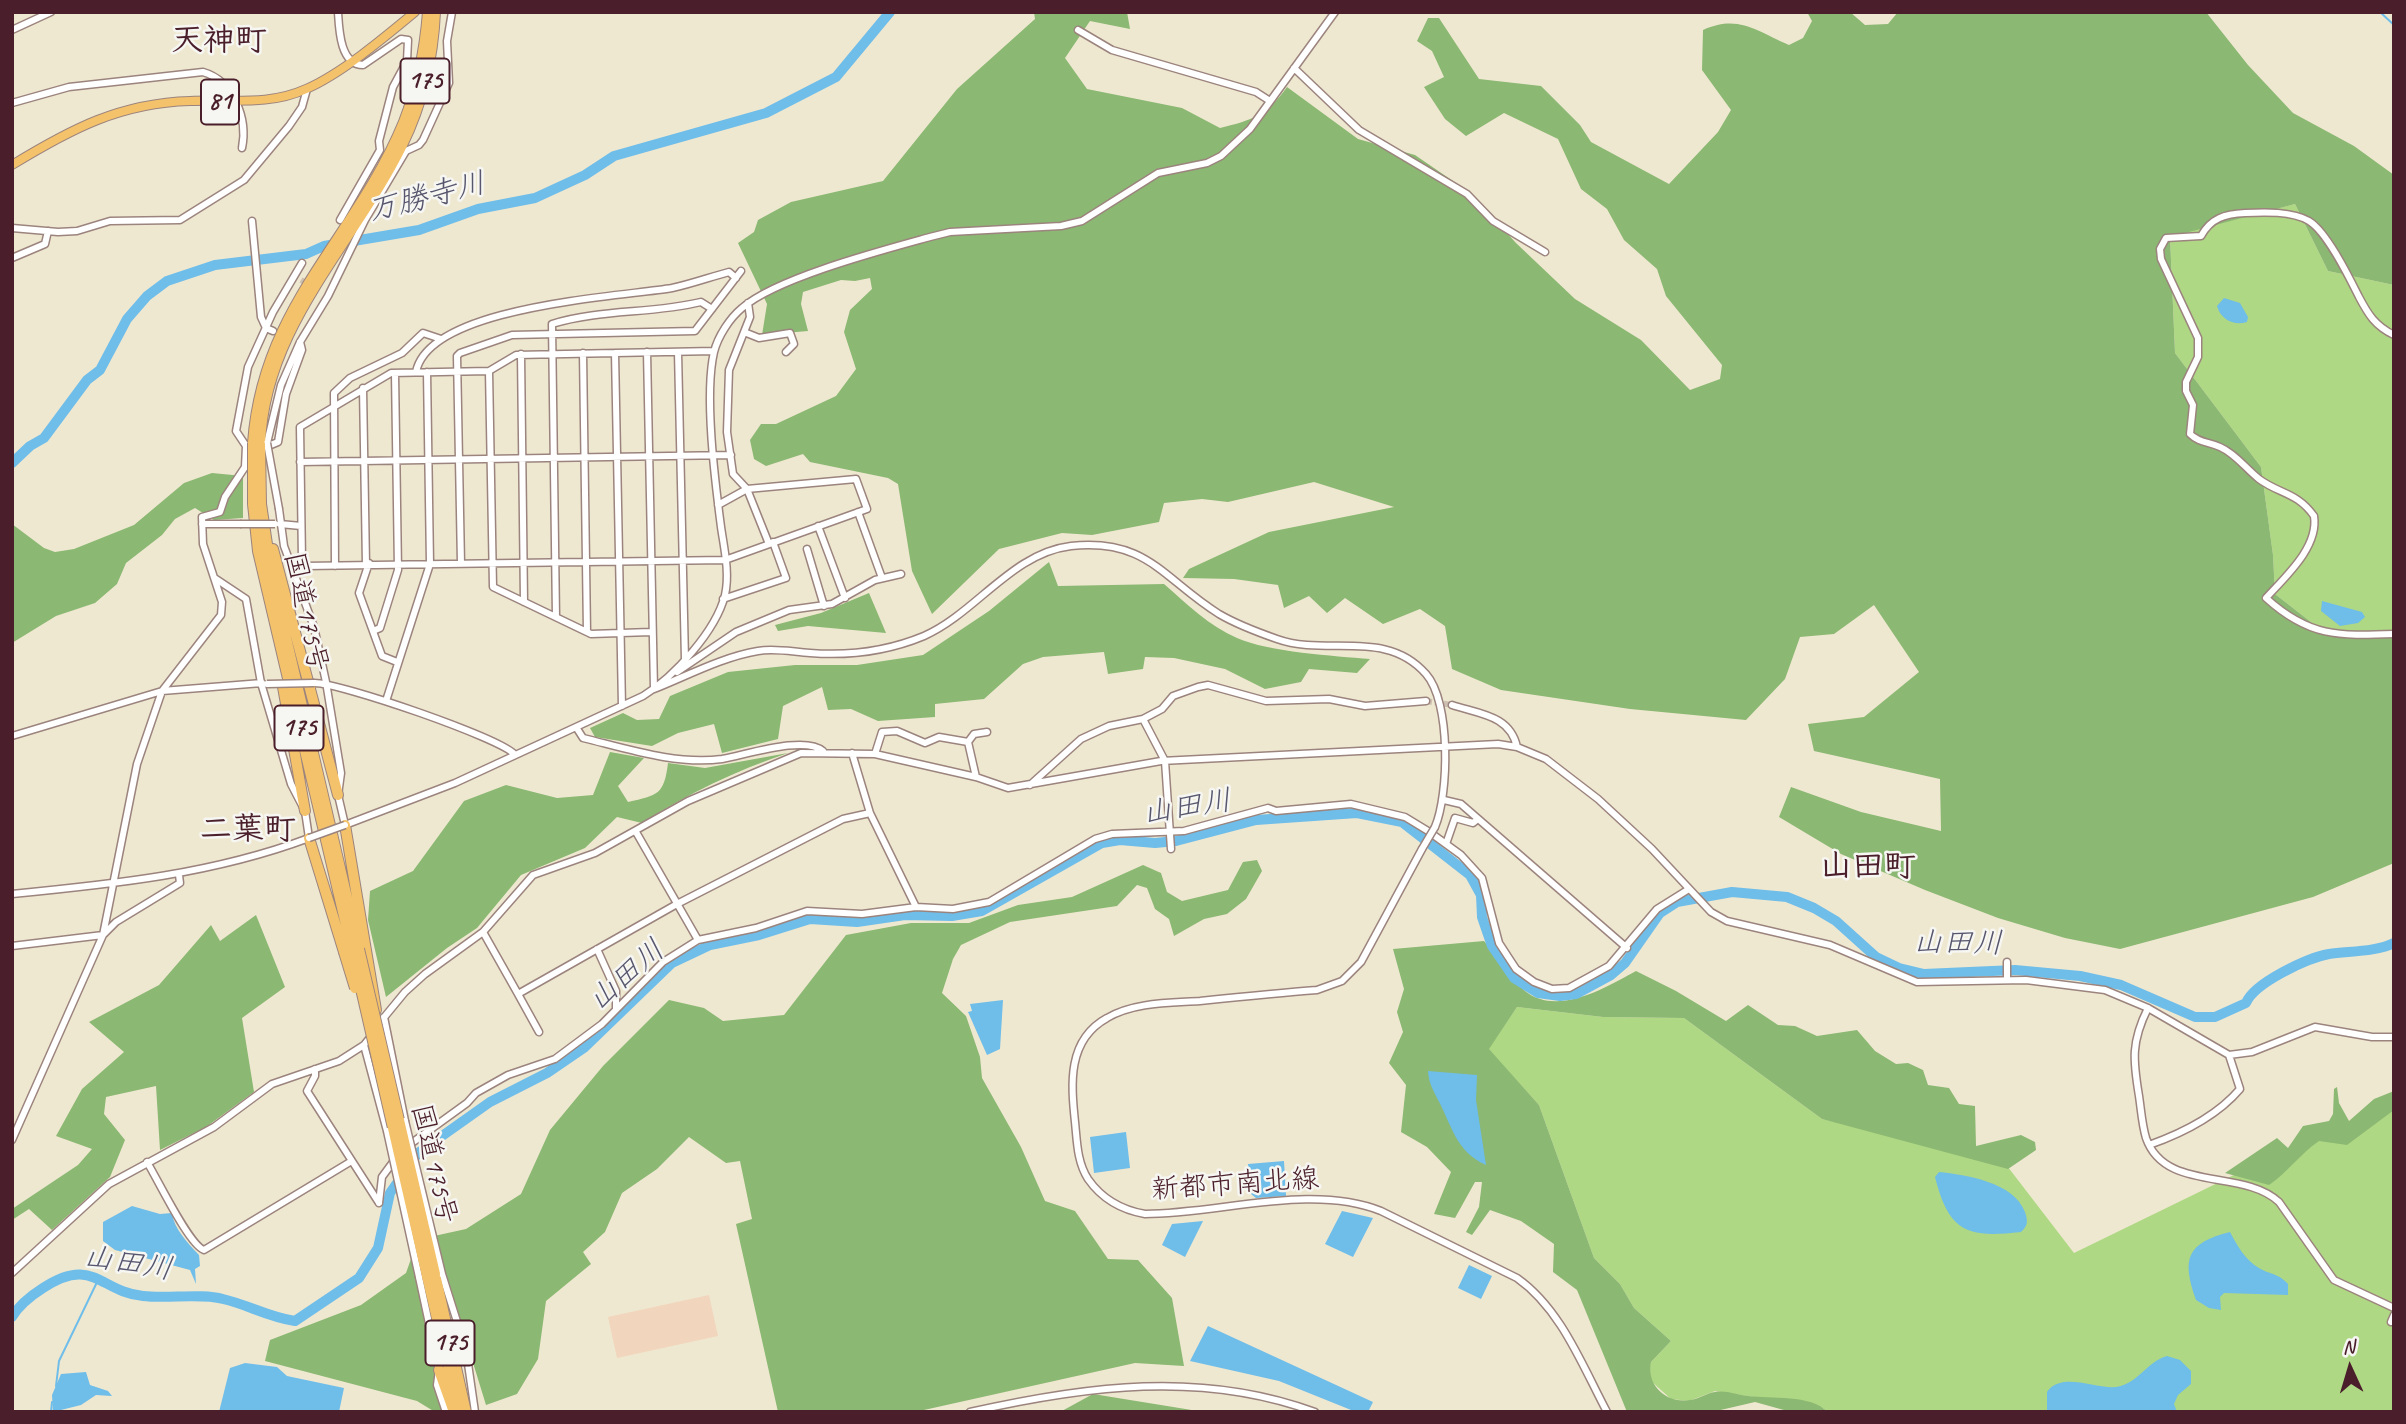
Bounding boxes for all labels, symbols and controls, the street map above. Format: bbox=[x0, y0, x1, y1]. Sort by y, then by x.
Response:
district label: 天神町 bbox=[171, 23, 267, 61]
road number: 175 bbox=[400, 58, 450, 104]
road number: 81 bbox=[201, 80, 239, 124]
water label: 万勝寺川 bbox=[364, 166, 490, 230]
street label: 国道175号 bbox=[276, 549, 334, 675]
road number: 175 bbox=[274, 706, 324, 750]
water label: 山田川 bbox=[1140, 783, 1234, 833]
district label: 二葉町 bbox=[200, 812, 296, 850]
district label: 山田町 bbox=[1820, 849, 1916, 887]
water label: 山田川 bbox=[1913, 925, 2003, 963]
water label: 山田川 bbox=[581, 933, 673, 1019]
street label: 国道175号 bbox=[403, 1101, 463, 1227]
street label: 新都市南北線 bbox=[1150, 1162, 1320, 1208]
water label: 山田川 bbox=[81, 1239, 175, 1289]
road number: 175 bbox=[426, 1320, 475, 1366]
north arrow bbox=[2315, 1333, 2385, 1403]
text: N bbox=[2342, 1335, 2355, 1359]

